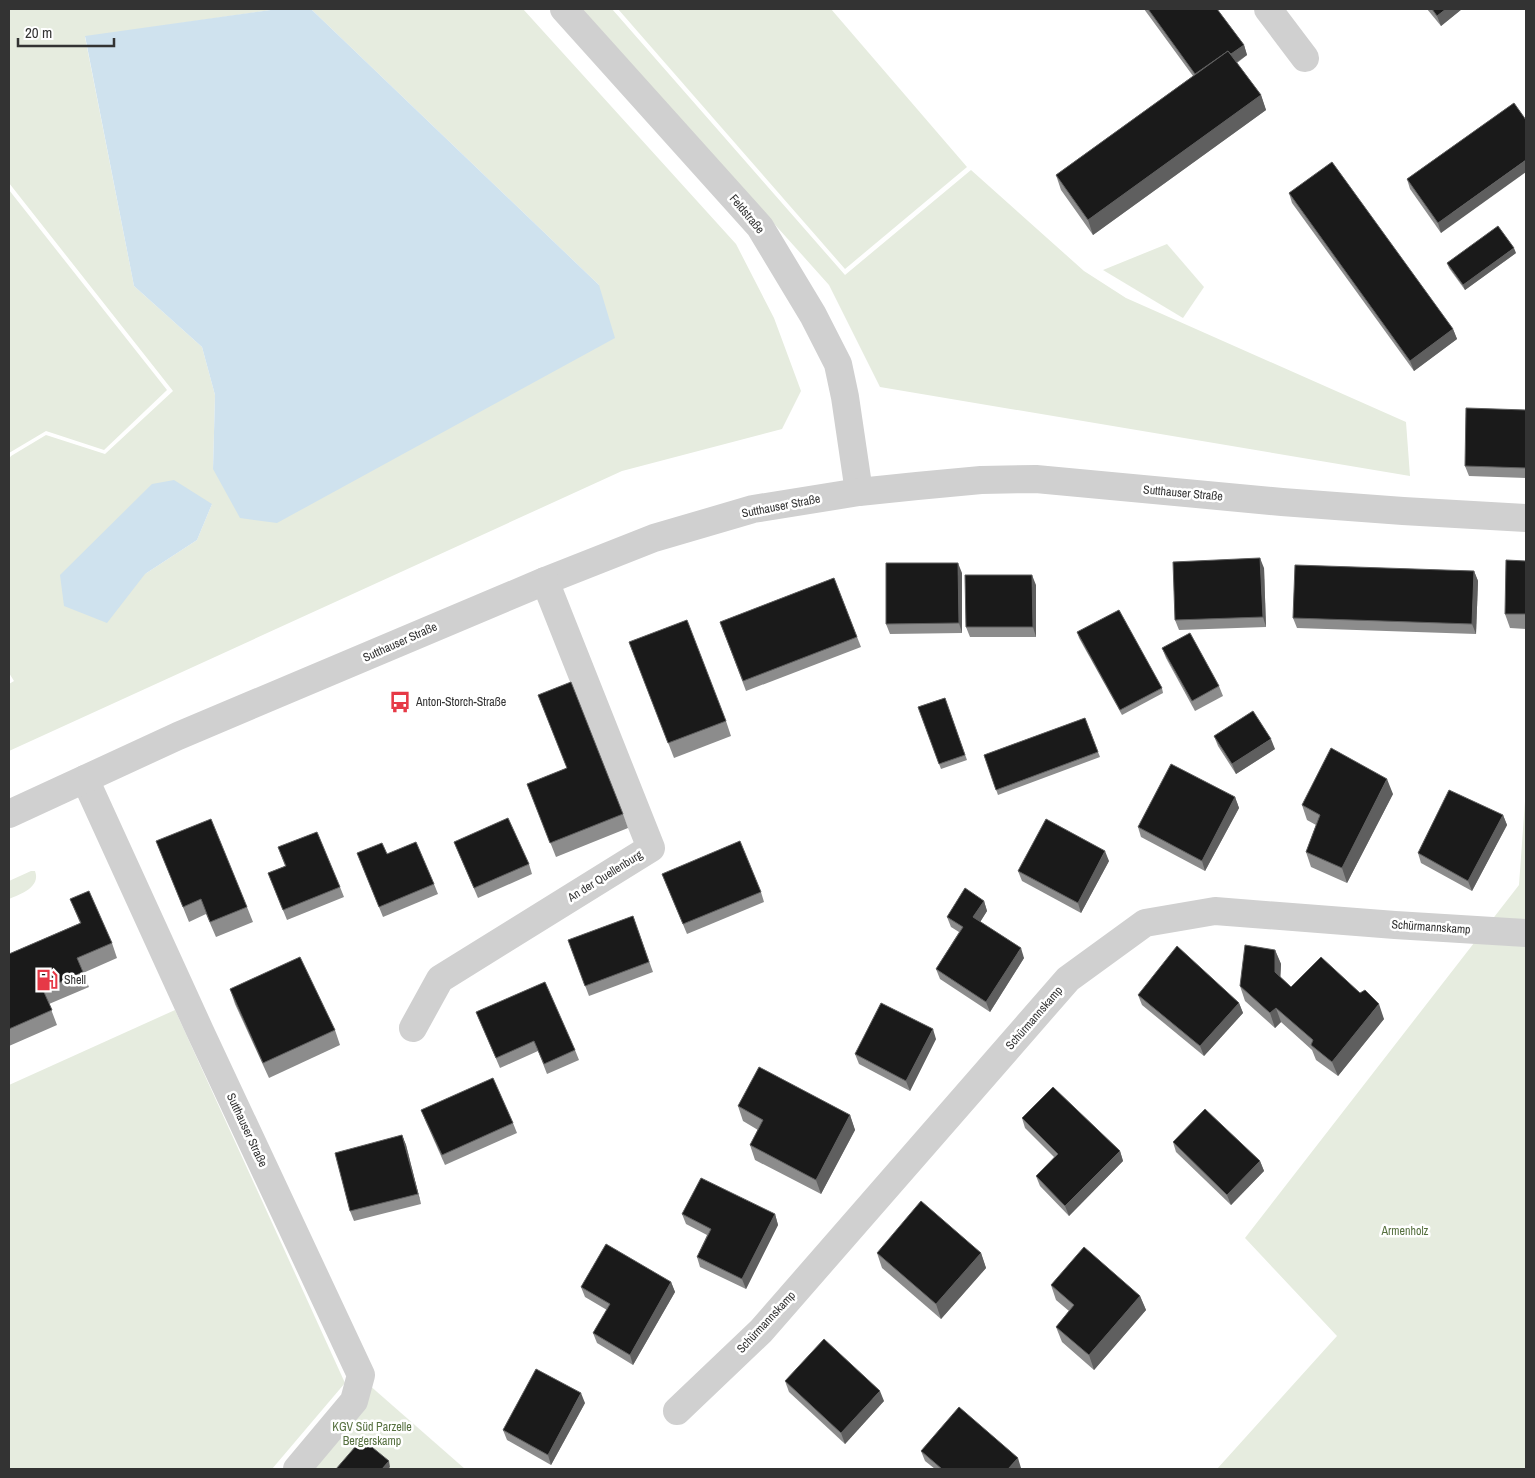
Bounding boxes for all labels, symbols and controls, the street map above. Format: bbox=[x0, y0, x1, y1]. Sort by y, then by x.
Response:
scale bar bbox=[18, 15, 114, 47]
text: 20 m bbox=[25, 22, 52, 43]
street label: Feldstraße bbox=[726, 191, 768, 237]
street label: Sutthauser Straße bbox=[1143, 482, 1223, 504]
street label: Sutthauser Straße bbox=[740, 491, 822, 521]
street label: Sutthauser Straße bbox=[360, 618, 440, 666]
bus stop icon: Anton-Storch-Straße bbox=[387, 689, 413, 715]
place label: Anton-Storch-Straße bbox=[415, 694, 506, 710]
street label: An der Quellenburg bbox=[564, 846, 646, 906]
street label: Schürmannskamp bbox=[1391, 916, 1471, 938]
fuel station icon: Shell bbox=[34, 967, 60, 993]
place label: Shell bbox=[64, 972, 86, 988]
street label: Schürmannskamp bbox=[1002, 983, 1066, 1053]
street label: Sutthauser Straße bbox=[223, 1090, 271, 1170]
park label: Armenholz bbox=[1380, 1223, 1429, 1239]
street label: Schürmannskamp bbox=[733, 1288, 799, 1356]
park label: KGV Süd Parzelle Bergerskamp bbox=[332, 1419, 412, 1449]

